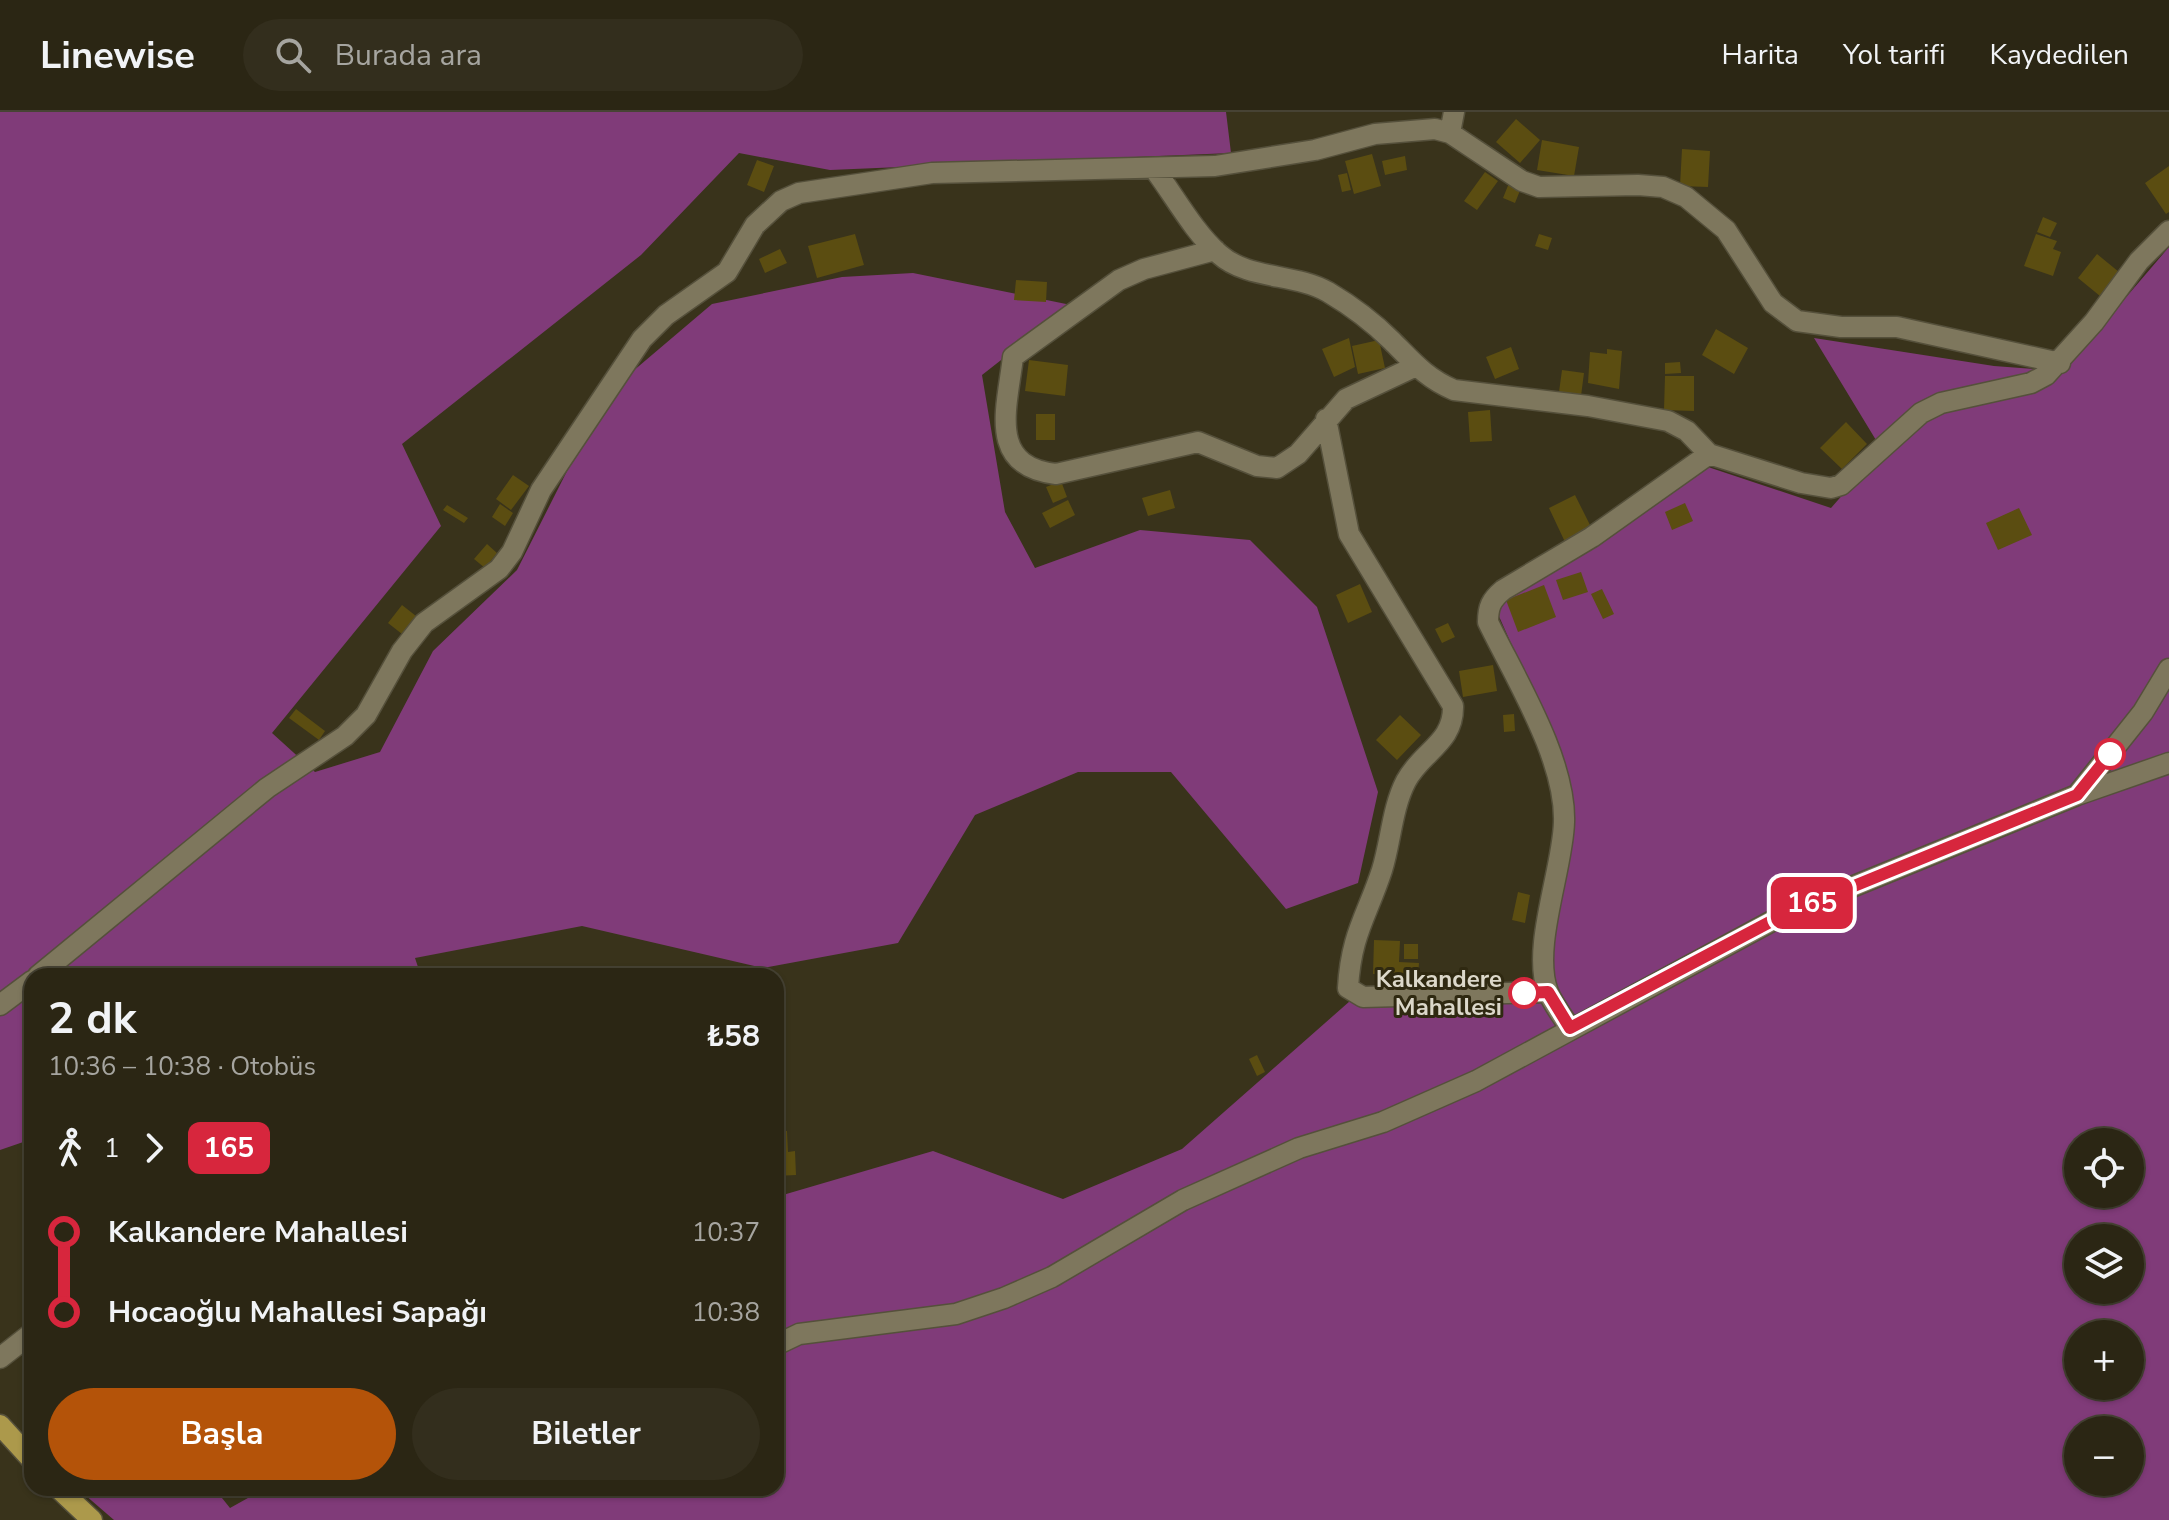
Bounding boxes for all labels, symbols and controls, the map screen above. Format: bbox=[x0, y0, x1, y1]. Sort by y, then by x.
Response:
search box bbox=[243, 19, 803, 91]
text: Linewise bbox=[40, 30, 195, 81]
icon: search bbox=[271, 33, 315, 77]
text: Burada ara bbox=[335, 35, 482, 76]
text: Harita bbox=[1722, 36, 1799, 74]
text: Yol tarifi bbox=[1843, 36, 1945, 74]
text: Kaydedilen bbox=[1989, 36, 2129, 74]
unlabelled marker bbox=[2095, 739, 2125, 769]
line badge: 165 bbox=[1766, 877, 1858, 929]
text: 165 bbox=[1787, 884, 1837, 922]
place label: Kalkandere Mahallesi bbox=[1376, 963, 1502, 1023]
marker: Kalkandere Mahallesi bbox=[1509, 978, 1539, 1008]
text: 2 dk bbox=[48, 989, 136, 1049]
text: ₺58 bbox=[706, 1016, 760, 1057]
text: 10:36 – 10:38 · Otobüs bbox=[48, 1049, 316, 1084]
icon: walk bbox=[48, 1126, 92, 1170]
icon: forward bbox=[132, 1126, 176, 1170]
map controls bbox=[2064, 1128, 2144, 1496]
button: locate bbox=[2064, 1128, 2144, 1208]
text: 165 bbox=[204, 1129, 254, 1167]
text: 1 bbox=[104, 1131, 120, 1166]
text: Kalkandere Mahallesi bbox=[108, 1212, 408, 1253]
text: 10:37 bbox=[692, 1215, 760, 1250]
button: layers bbox=[2064, 1224, 2144, 1304]
text: Hocaoğlu Mahallesi Sapağı bbox=[108, 1292, 487, 1333]
text: 10:38 bbox=[692, 1295, 760, 1330]
button: + bbox=[2064, 1320, 2144, 1400]
button: Başla bbox=[48, 1388, 396, 1480]
button: Biletler bbox=[412, 1388, 760, 1480]
button: − bbox=[2064, 1416, 2144, 1496]

